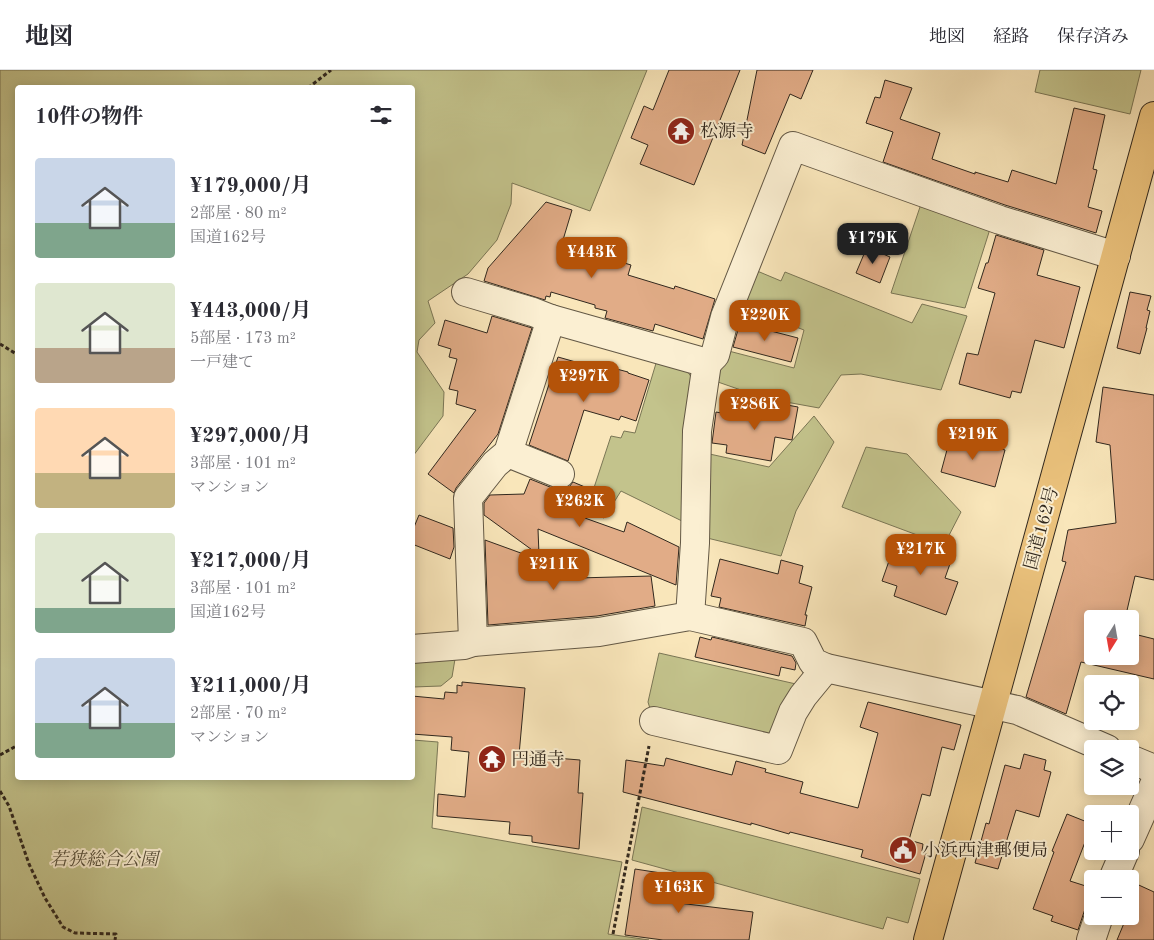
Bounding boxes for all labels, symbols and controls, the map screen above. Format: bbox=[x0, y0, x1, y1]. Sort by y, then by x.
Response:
text: 地図 bbox=[25, 26, 73, 50]
text: 地図 bbox=[929, 28, 965, 46]
text: 経路 bbox=[993, 28, 1029, 46]
text: 保存済み bbox=[1057, 28, 1129, 46]
icon: filters bbox=[367, 101, 395, 129]
text: 10件の物件 bbox=[35, 107, 143, 128]
temple icon: 松源寺 bbox=[666, 116, 696, 146]
place label: 松源寺 bbox=[700, 121, 754, 141]
text: ¥179,000/月 bbox=[190, 176, 312, 197]
icon: home bbox=[75, 178, 135, 238]
text: 2部屋 · 80 m² bbox=[190, 206, 287, 222]
pin: ¥179K bbox=[838, 222, 908, 265]
text: 国道162号 bbox=[190, 230, 266, 246]
text: ¥179K bbox=[848, 231, 898, 247]
pin: ¥443K bbox=[557, 236, 627, 279]
text: ¥443K bbox=[567, 245, 617, 261]
pin: ¥220K bbox=[730, 300, 800, 342]
text: ¥443,000/月 bbox=[190, 301, 312, 322]
icon: home bbox=[75, 303, 135, 363]
text: ¥220K bbox=[740, 308, 790, 324]
text: 5部屋 · 173 m² bbox=[190, 331, 296, 347]
text: 一戸建て bbox=[190, 355, 254, 371]
pin: ¥297K bbox=[549, 360, 619, 403]
text: ¥297K bbox=[559, 369, 609, 385]
pin: ¥286K bbox=[720, 388, 790, 431]
text: ¥286K bbox=[730, 397, 780, 413]
pin: ¥219K bbox=[938, 418, 1008, 461]
text: ¥297,000/月 bbox=[190, 426, 312, 447]
text: ¥219K bbox=[948, 427, 998, 443]
icon: home bbox=[75, 428, 135, 488]
text: 3部屋 · 101 m² bbox=[190, 456, 296, 472]
text: マンション bbox=[190, 480, 269, 496]
street label: 国道162号 bbox=[1020, 484, 1062, 572]
pin: ¥262K bbox=[545, 486, 615, 528]
text: ¥262K bbox=[555, 494, 605, 510]
pin: ¥217K bbox=[886, 534, 956, 576]
text: ¥217K bbox=[896, 542, 946, 558]
pin: ¥211K bbox=[519, 548, 589, 591]
text: ¥217,000/月 bbox=[190, 551, 312, 572]
icon: home bbox=[75, 553, 135, 613]
text: ¥211K bbox=[529, 557, 579, 573]
text: 3部屋 · 101 m² bbox=[190, 581, 296, 597]
text: 国道162号 bbox=[190, 605, 266, 621]
north arrow bbox=[1084, 610, 1139, 665]
map controls bbox=[1084, 610, 1139, 925]
button: locate bbox=[1084, 675, 1139, 730]
text: ¥211,000/月 bbox=[190, 676, 312, 697]
icon: home bbox=[75, 678, 135, 738]
text: 2部屋 · 70 m² bbox=[190, 706, 287, 722]
text: マンション bbox=[190, 730, 269, 746]
button: layers bbox=[1084, 740, 1139, 795]
temple icon: 円通寺 bbox=[477, 744, 507, 774]
place label: 円通寺 bbox=[511, 749, 565, 769]
button: + bbox=[1084, 805, 1139, 860]
public building icon: 小浜西津郵便局 bbox=[888, 835, 918, 865]
place label: 小浜西津郵便局 bbox=[922, 840, 1048, 860]
park label: 若狭総合公園 bbox=[50, 849, 161, 869]
button: − bbox=[1084, 870, 1139, 925]
pin: ¥163K bbox=[644, 872, 714, 914]
text: ¥163K bbox=[654, 880, 704, 896]

